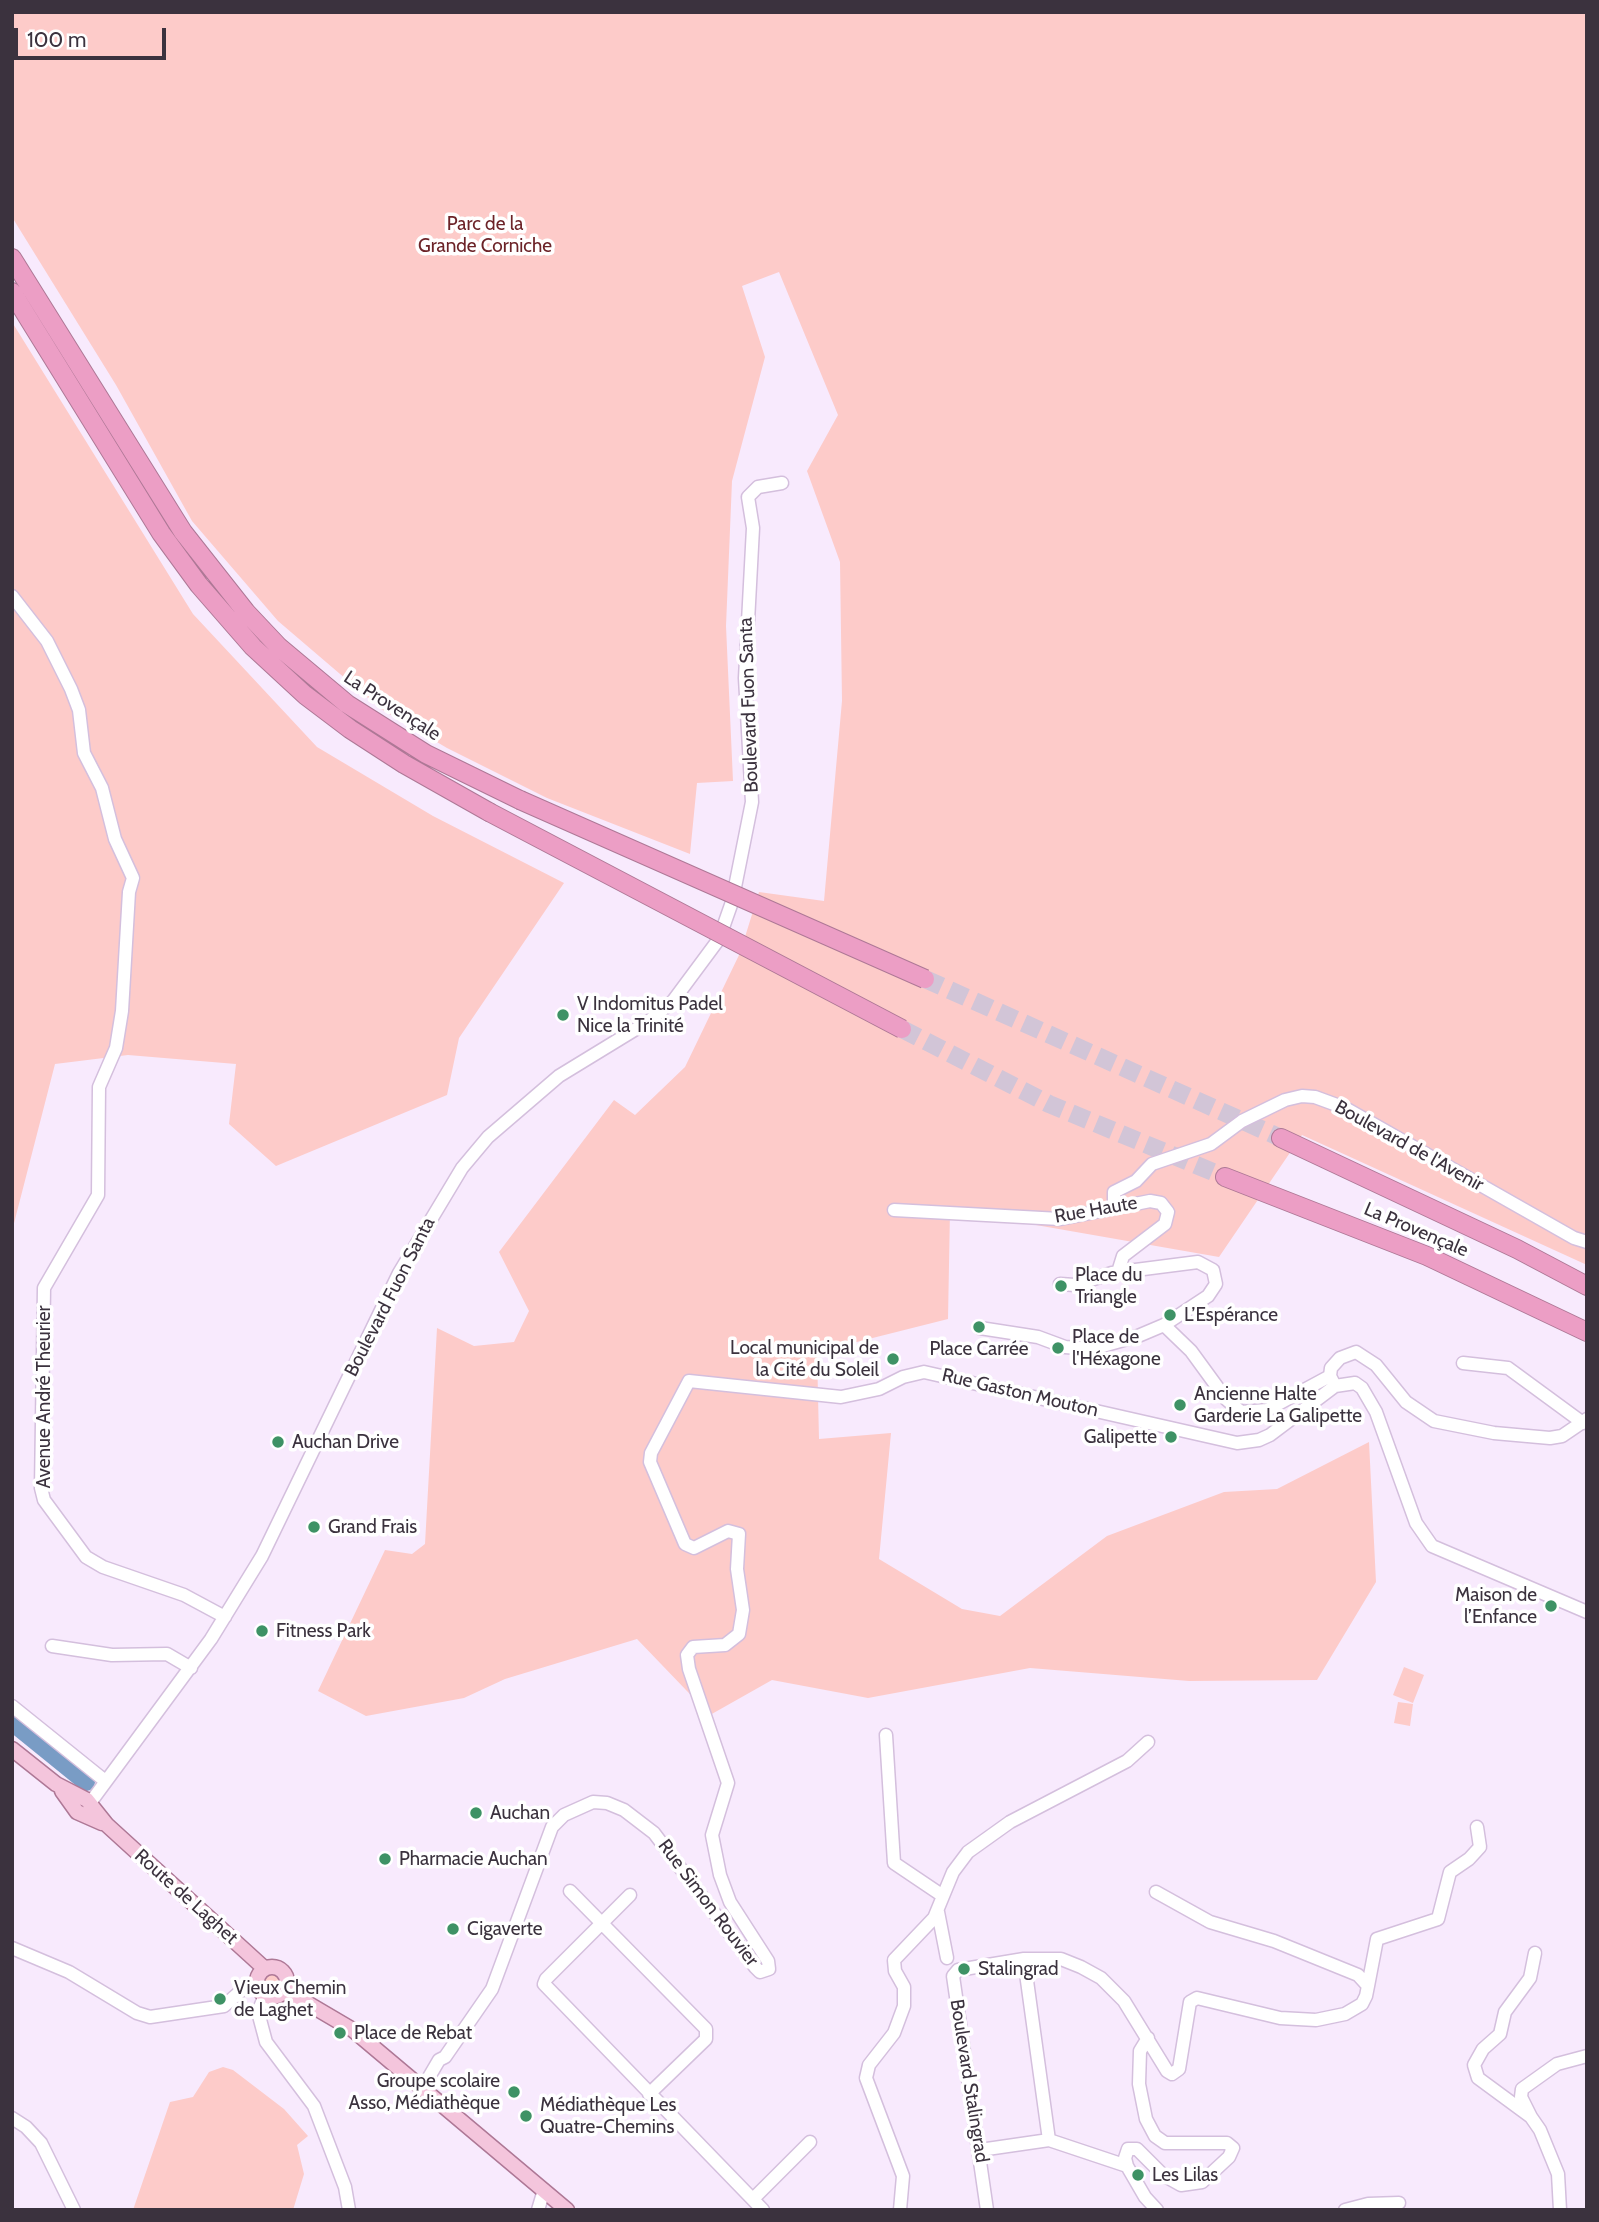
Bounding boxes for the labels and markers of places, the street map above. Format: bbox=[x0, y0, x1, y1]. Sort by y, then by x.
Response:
place label: V Indomitus Padel Nice la Trinité bbox=[577, 993, 723, 1037]
marker: V Indomitus Padel Nice la Trinité bbox=[555, 1007, 571, 1023]
place label: Place du Triangle bbox=[1075, 1264, 1142, 1308]
marker: Place du Triangle bbox=[1053, 1278, 1069, 1294]
place label: L’Espérance bbox=[1184, 1304, 1278, 1326]
marker: L’Espérance bbox=[1162, 1307, 1178, 1323]
marker: Place Carrée bbox=[971, 1319, 987, 1335]
place label: Place de l'Héxagone bbox=[1072, 1326, 1161, 1370]
place label: Local municipal de la Cité du Soleil bbox=[730, 1337, 879, 1381]
place label: Place Carrée bbox=[930, 1338, 1028, 1360]
marker: Place de l'Héxagone bbox=[1050, 1340, 1066, 1356]
marker: Local municipal de la Cité du Soleil bbox=[885, 1351, 901, 1367]
place label: Ancienne Halte Garderie La Galipette bbox=[1194, 1383, 1362, 1427]
marker: Ancienne Halte Garderie La Galipette bbox=[1172, 1397, 1188, 1413]
place label: Galipette bbox=[1084, 1426, 1157, 1448]
marker: Galipette bbox=[1163, 1429, 1179, 1445]
place label: Auchan Drive bbox=[292, 1431, 399, 1453]
marker: Auchan Drive bbox=[270, 1434, 286, 1450]
place label: Grand Frais bbox=[328, 1516, 417, 1538]
marker: Grand Frais bbox=[306, 1519, 322, 1535]
place label: Maison de l’Enfance bbox=[1455, 1584, 1537, 1628]
marker: Maison de l’Enfance bbox=[1543, 1598, 1559, 1614]
place label: Fitness Park bbox=[276, 1620, 371, 1642]
marker: Fitness Park bbox=[254, 1623, 270, 1639]
place label: Auchan bbox=[490, 1802, 550, 1824]
marker: Auchan bbox=[468, 1805, 484, 1821]
place label: Pharmacie Auchan bbox=[399, 1848, 548, 1870]
marker: Pharmacie Auchan bbox=[377, 1851, 393, 1867]
place label: Cigaverte bbox=[467, 1918, 543, 1940]
marker: Cigaverte bbox=[445, 1921, 461, 1937]
place label: Stalingrad bbox=[978, 1958, 1058, 1980]
marker: Stalingrad bbox=[956, 1961, 972, 1977]
place label: Vieux Chemin de Laghet bbox=[234, 1977, 346, 2021]
marker: Vieux Chemin de Laghet bbox=[212, 1991, 228, 2007]
place label: Place de Rebat bbox=[354, 2022, 472, 2044]
marker: Place de Rebat bbox=[332, 2025, 348, 2041]
place label: Groupe scolaire Asso, Médiathèque bbox=[349, 2070, 500, 2114]
marker: Groupe scolaire Asso, Médiathèque bbox=[506, 2084, 522, 2100]
place label: Médiathèque Les Quatre-Chemins bbox=[540, 2094, 676, 2138]
marker: Médiathèque Les Quatre-Chemins bbox=[518, 2108, 534, 2124]
place label: Les Lilas bbox=[1152, 2164, 1218, 2186]
marker: Les Lilas bbox=[1130, 2167, 1146, 2183]

